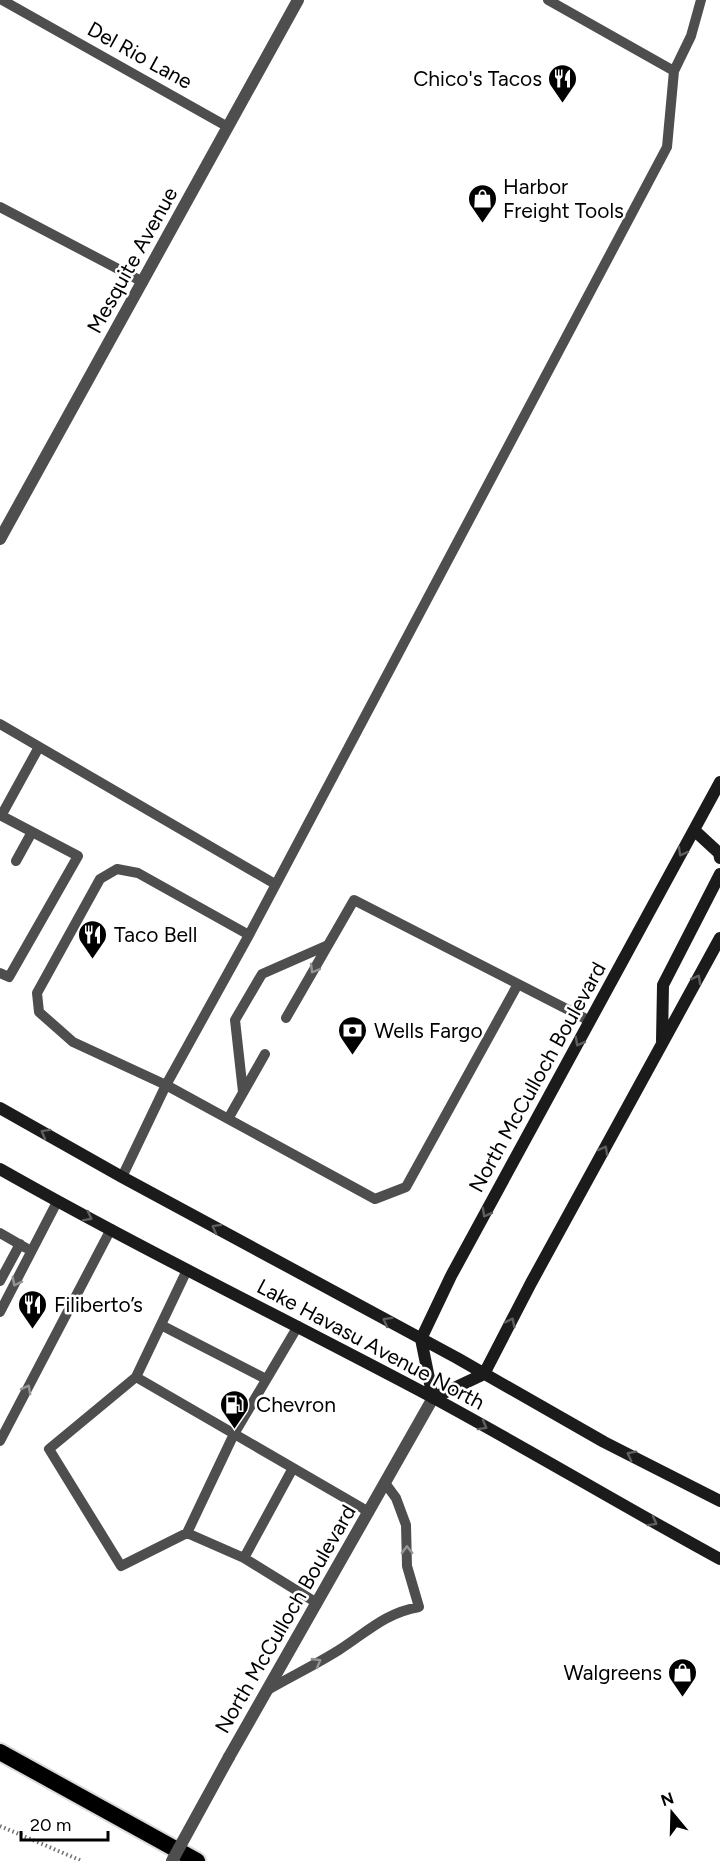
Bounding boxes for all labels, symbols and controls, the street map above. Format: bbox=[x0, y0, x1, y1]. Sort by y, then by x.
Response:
street label: Del Rio Lane bbox=[83, 16, 197, 94]
restaurant icon: Chico's Tacos bbox=[547, 62, 579, 104]
place label: Chico's Tacos bbox=[413, 66, 542, 91]
place label: Harbor Freight Tools bbox=[503, 174, 624, 223]
shop icon: Harbor Freight Tools bbox=[466, 182, 498, 224]
street label: Mesquite Avenue bbox=[81, 183, 183, 337]
one-way arrow bbox=[678, 846, 689, 856]
restaurant icon: Taco Bell bbox=[77, 918, 109, 960]
place label: Taco Bell bbox=[114, 922, 197, 947]
street label: North McCulloch Boulevard bbox=[463, 958, 611, 1196]
one-way arrow bbox=[310, 963, 321, 973]
one-way arrow bbox=[690, 975, 701, 985]
bank icon: Wells Fargo bbox=[337, 1014, 369, 1056]
place label: Wells Fargo bbox=[374, 1018, 483, 1043]
one-way arrow bbox=[575, 1035, 586, 1046]
one-way arrow bbox=[41, 1129, 51, 1140]
one-way arrow bbox=[597, 1146, 608, 1156]
one-way arrow bbox=[482, 1207, 493, 1217]
one-way arrow bbox=[82, 1210, 93, 1222]
one-way arrow bbox=[212, 1224, 222, 1235]
street label: Lake Havasu Avenue North bbox=[253, 1273, 489, 1415]
one-way arrow bbox=[11, 1275, 23, 1286]
restaurant icon: Filiberto’s bbox=[17, 1288, 49, 1330]
place label: Filiberto’s bbox=[54, 1292, 143, 1317]
one-way arrow bbox=[383, 1317, 393, 1328]
one-way arrow bbox=[504, 1317, 515, 1328]
one-way arrow bbox=[20, 1385, 31, 1395]
fuel station icon: Chevron bbox=[219, 1388, 251, 1430]
place label: Chevron bbox=[256, 1392, 336, 1417]
one-way arrow bbox=[477, 1419, 488, 1430]
one-way arrow bbox=[626, 1451, 637, 1462]
street label: North McCulloch Boulevard bbox=[209, 1500, 361, 1738]
one-way arrow bbox=[647, 1515, 657, 1526]
one-way arrow bbox=[401, 1546, 413, 1555]
shop icon: Walgreens bbox=[667, 1656, 699, 1698]
one-way arrow bbox=[311, 1658, 321, 1669]
place label: Walgreens bbox=[564, 1660, 662, 1685]
north arrow bbox=[642, 1783, 702, 1843]
text: N bbox=[658, 1788, 676, 1810]
scale bar bbox=[21, 1804, 108, 1842]
text: 20 m bbox=[30, 1814, 71, 1836]

